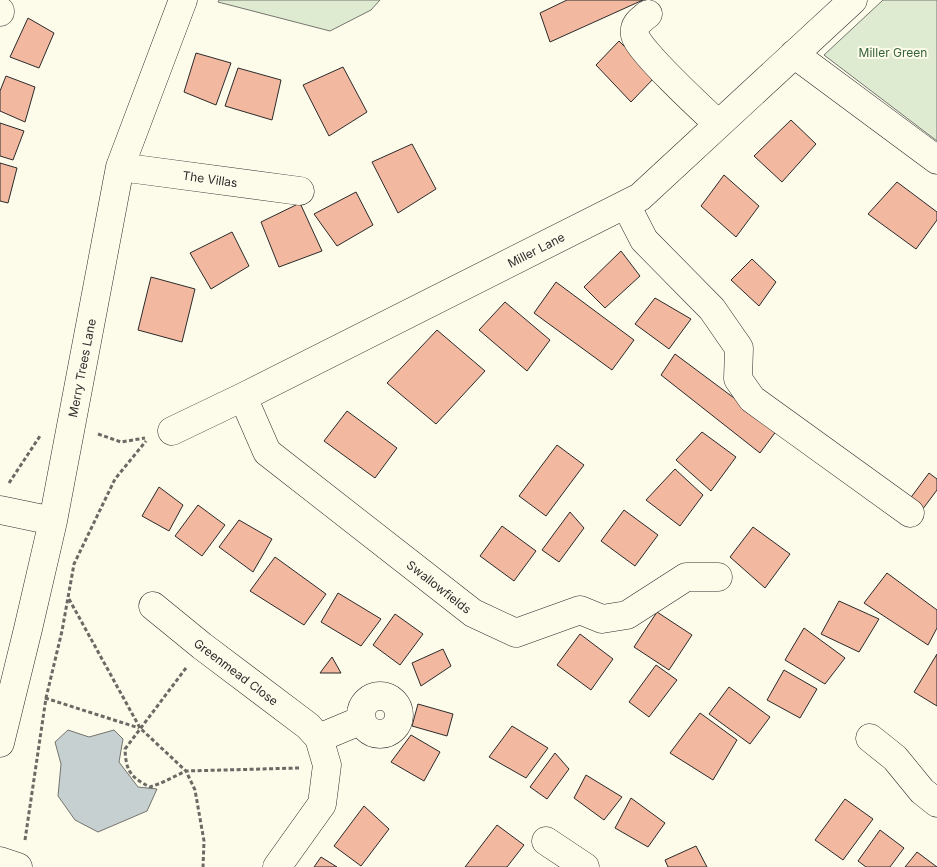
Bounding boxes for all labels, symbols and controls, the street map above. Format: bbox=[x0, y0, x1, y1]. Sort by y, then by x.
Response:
park label: Miller Green bbox=[859, 45, 927, 60]
street label: The Villas bbox=[182, 168, 238, 190]
street label: Miller Lane bbox=[505, 229, 567, 271]
street label: Merry Trees Lane bbox=[65, 317, 99, 419]
street label: Swallowfields bbox=[404, 557, 474, 617]
street label: Greenmead Close bbox=[191, 635, 281, 709]

